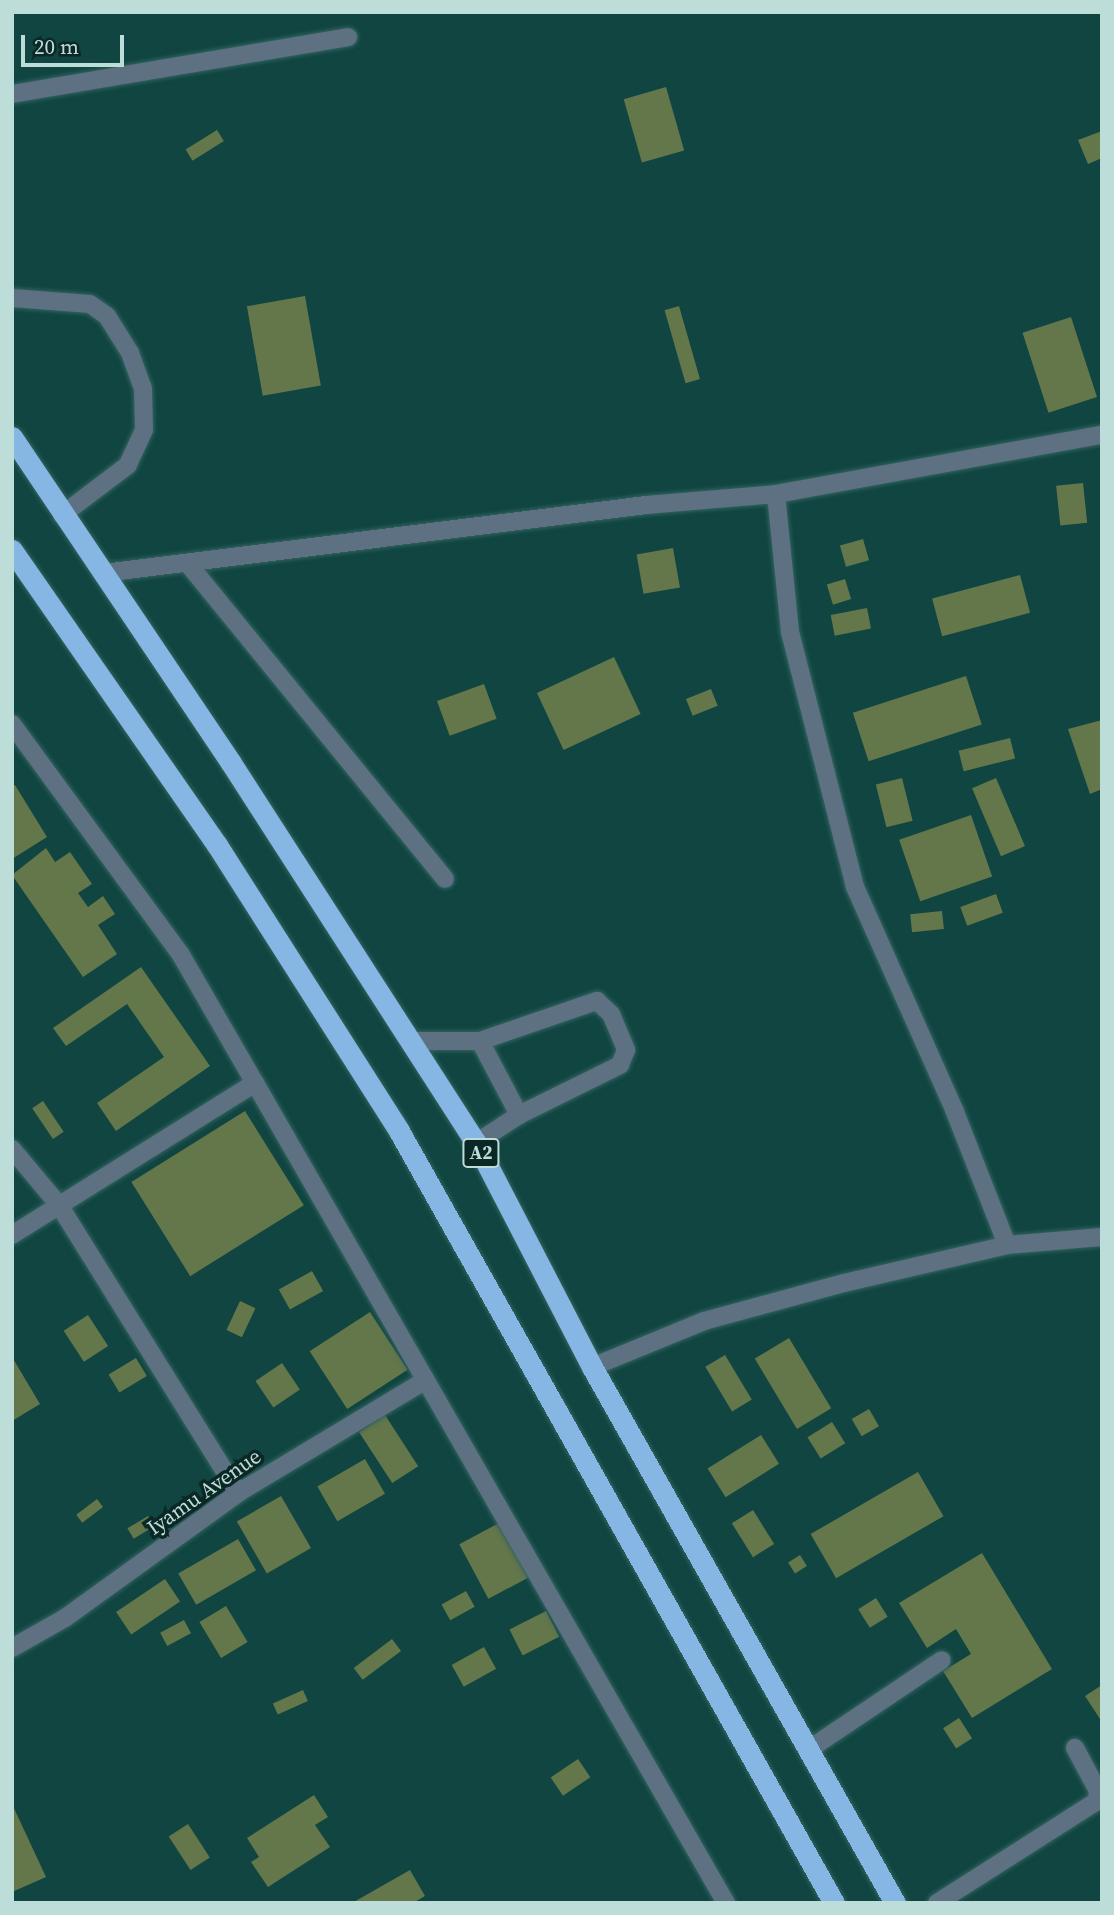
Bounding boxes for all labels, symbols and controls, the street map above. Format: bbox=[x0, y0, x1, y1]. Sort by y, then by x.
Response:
scale bar bbox=[24, 21, 128, 65]
text: 20 m bbox=[34, 32, 79, 61]
road number: A2 bbox=[462, 1138, 500, 1168]
street label: Iyamu Avenue bbox=[142, 1444, 266, 1540]

